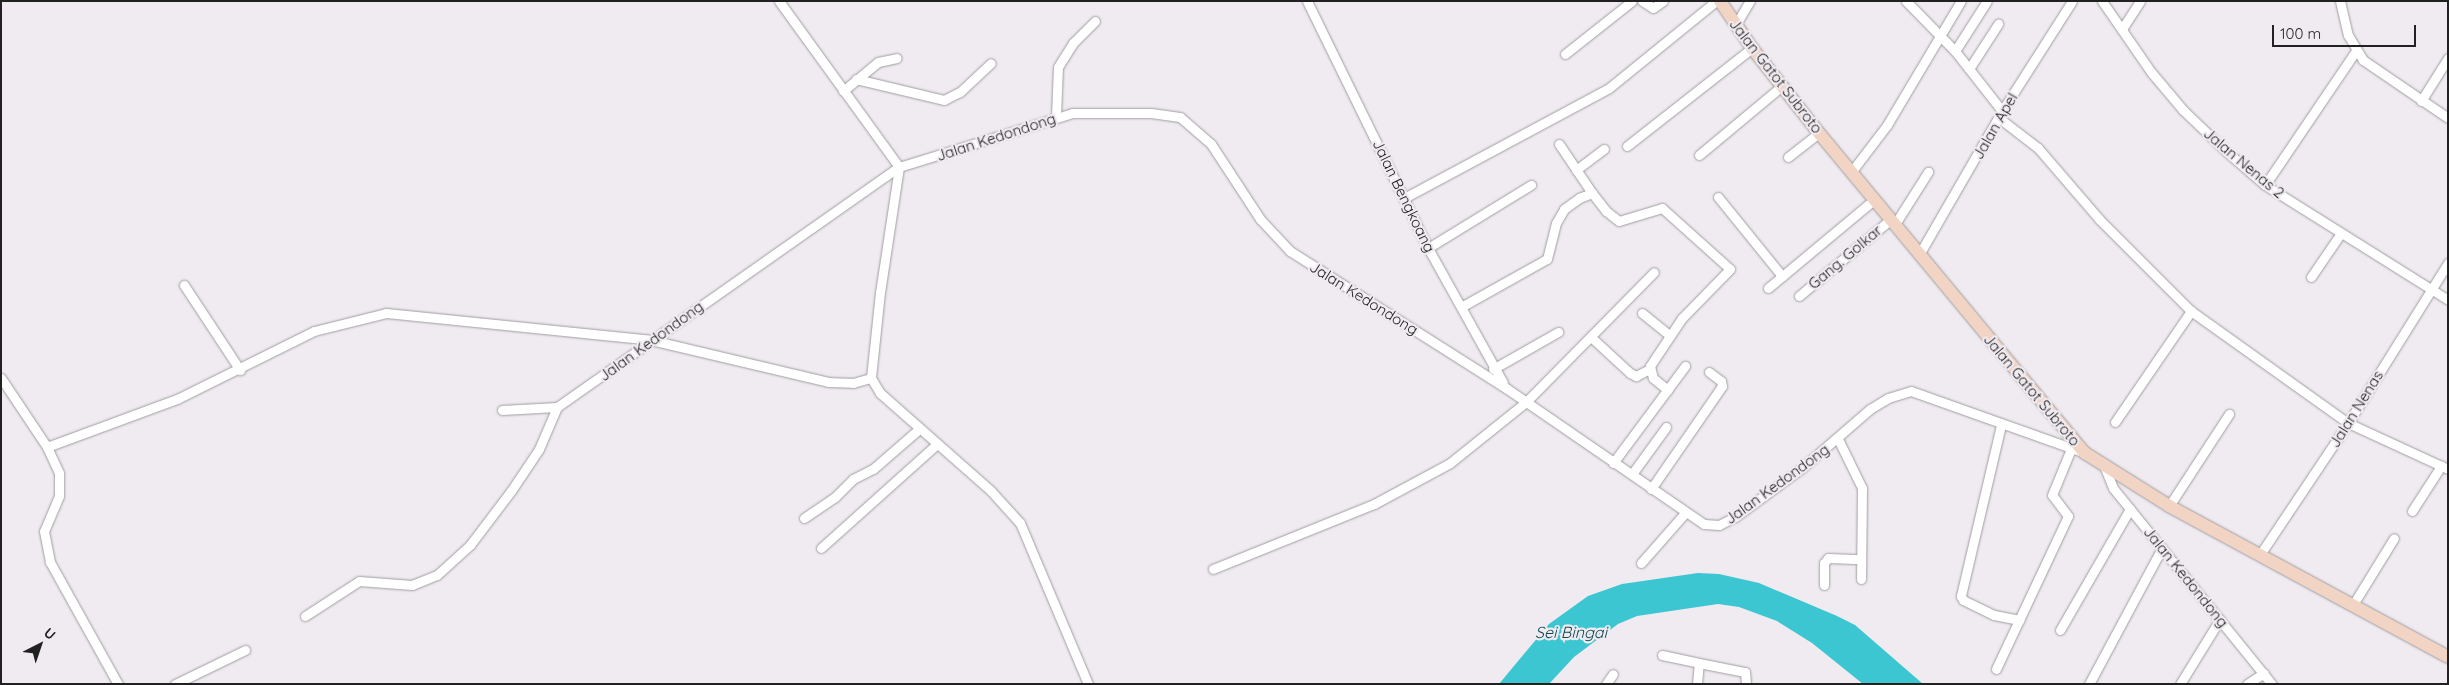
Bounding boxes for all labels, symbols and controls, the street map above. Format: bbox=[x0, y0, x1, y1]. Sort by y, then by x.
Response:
street label: Jalan Gatot Subroto bbox=[1726, 15, 1826, 137]
scale bar bbox=[2274, 15, 2418, 47]
text: 100 m bbox=[2280, 24, 2321, 43]
street label: Jalan Apel bbox=[1969, 90, 2021, 162]
street label: Jalan Kedondong bbox=[934, 109, 1058, 165]
street label: Jalan Nenas 2 bbox=[2200, 124, 2288, 202]
street label: Jalan Bengkoang bbox=[1369, 137, 1439, 255]
street label: Gang. Golkar bbox=[1805, 221, 1885, 293]
street label: Jalan Kedondong bbox=[1307, 257, 1421, 339]
street label: Jalan Kedondong bbox=[595, 297, 707, 385]
street label: Jalan Gatot Subroto bbox=[1980, 330, 2084, 450]
street label: Jalan Nenas bbox=[2325, 367, 2387, 451]
street label: Jalan Kedondong bbox=[1721, 440, 1833, 528]
street label: Jalan Kedondong bbox=[2140, 523, 2232, 631]
north arrow bbox=[15, 620, 65, 670]
water label: Sei Bingai bbox=[1535, 622, 1607, 642]
text: U bbox=[40, 624, 59, 644]

